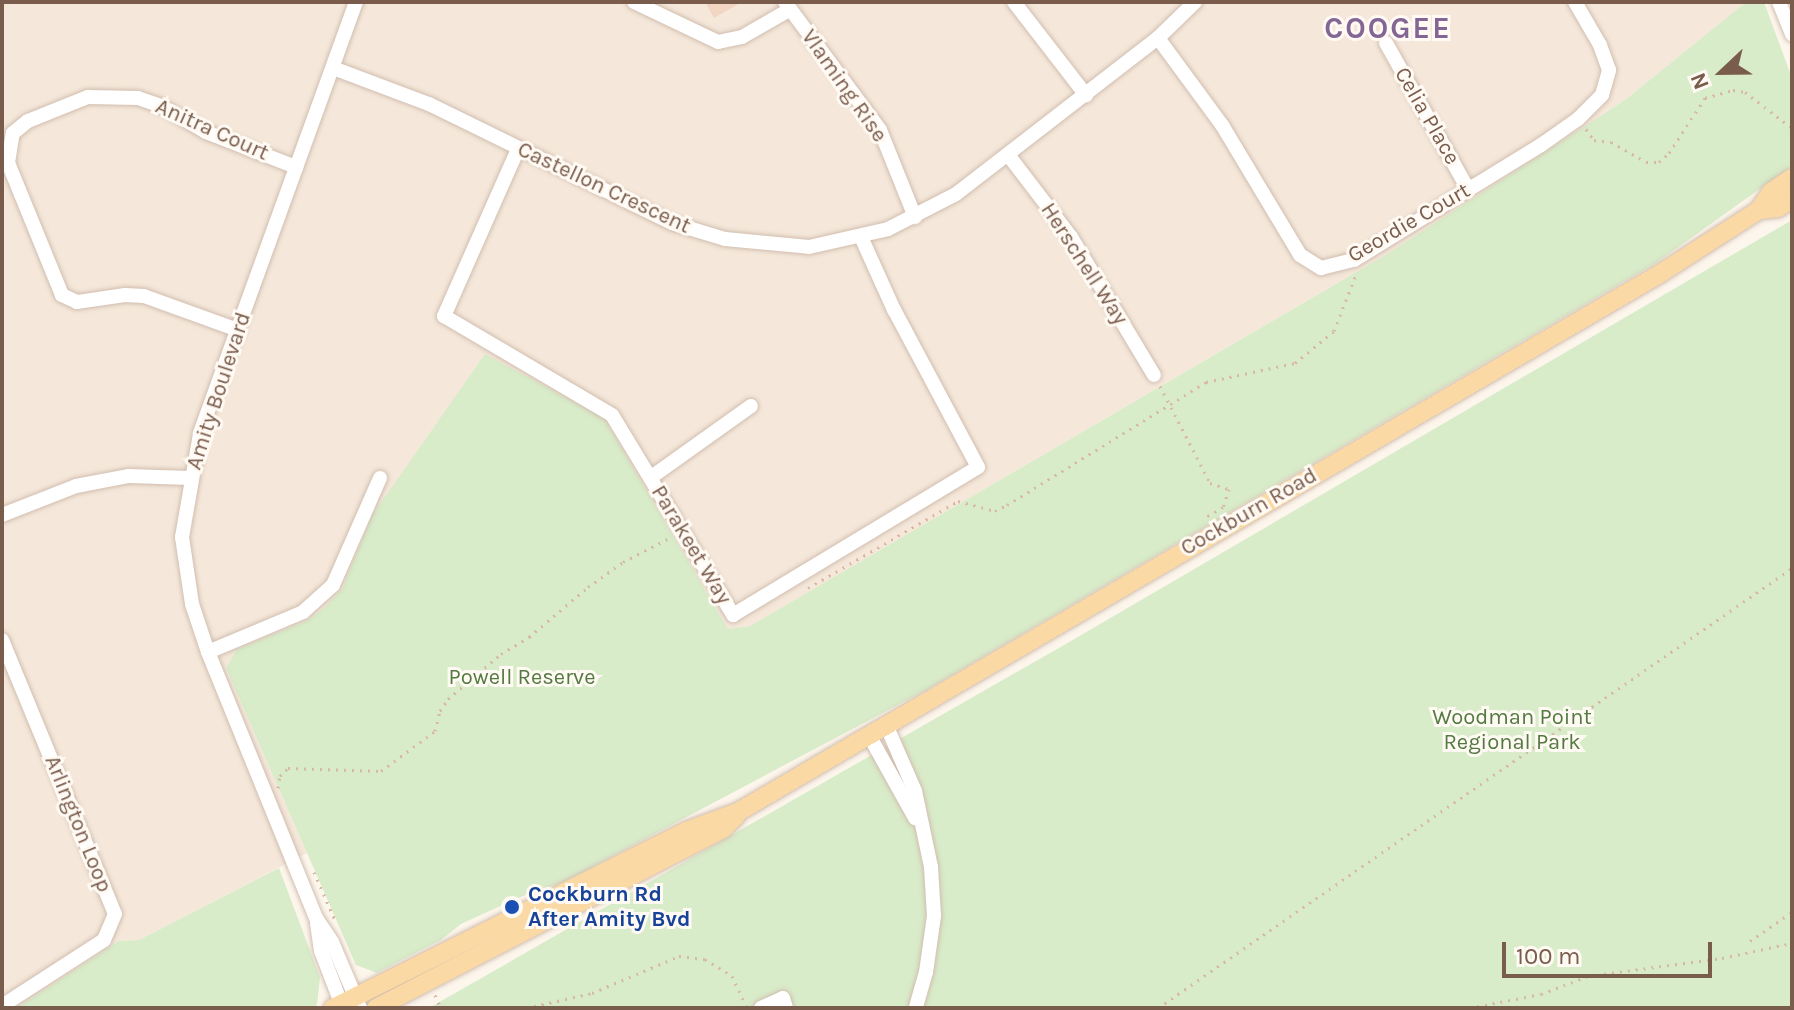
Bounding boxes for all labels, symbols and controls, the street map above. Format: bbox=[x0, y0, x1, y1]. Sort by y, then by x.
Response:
district label: COOGEE bbox=[1324, 10, 1452, 46]
street label: Vlaming Rise bbox=[795, 25, 893, 147]
north arrow bbox=[1682, 32, 1762, 112]
street label: Celia Place bbox=[1389, 63, 1465, 169]
text: N bbox=[1685, 69, 1715, 93]
street label: Anitra Court bbox=[151, 93, 273, 167]
street label: Castellon Crescent bbox=[513, 136, 695, 240]
street label: Geordie Court bbox=[1343, 177, 1475, 269]
street label: Herschell Way bbox=[1035, 198, 1133, 330]
street label: Amity Boulevard bbox=[181, 309, 257, 473]
street label: Cockburn Road bbox=[1176, 462, 1322, 562]
street label: Parakeet Way bbox=[645, 481, 737, 609]
park label: Powell Reserve bbox=[449, 665, 595, 691]
park label: Woodman Point Regional Park bbox=[1432, 704, 1592, 756]
street label: Arlington Loop bbox=[39, 752, 117, 896]
place label: Cockburn Rd After Amity Bvd bbox=[528, 881, 690, 932]
marker: Cockburn Rd After Amity Bvd bbox=[503, 898, 521, 916]
scale bar bbox=[1506, 926, 1716, 976]
text: 100 m bbox=[1516, 942, 1581, 970]

